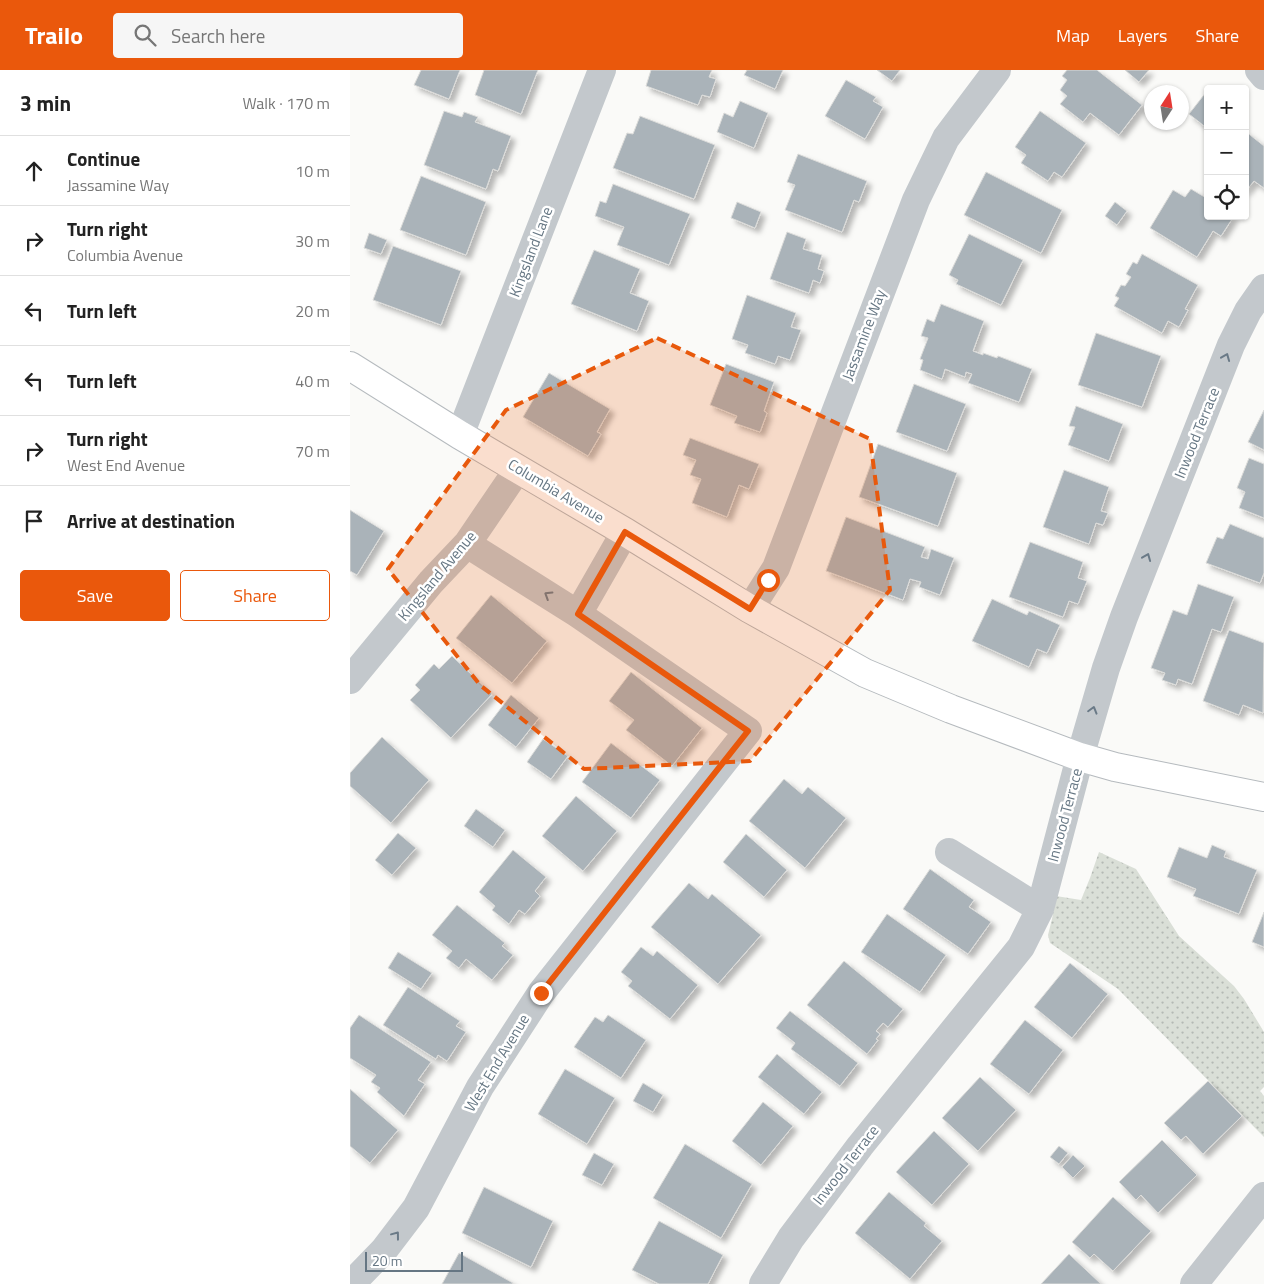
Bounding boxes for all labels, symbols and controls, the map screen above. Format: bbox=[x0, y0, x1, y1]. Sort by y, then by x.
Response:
search box bbox=[113, 13, 463, 58]
text: Trailo bbox=[25, 17, 83, 53]
icon: search bbox=[131, 21, 159, 49]
text: Search here bbox=[171, 21, 265, 50]
text: Map bbox=[1056, 22, 1090, 49]
text: Layers bbox=[1118, 22, 1167, 49]
text: Share bbox=[1195, 22, 1239, 49]
north arrow bbox=[1144, 85, 1189, 130]
map controls bbox=[1204, 85, 1249, 220]
button: + bbox=[1204, 85, 1249, 130]
text: 3 min bbox=[20, 87, 71, 119]
text: Walk · 170 m bbox=[242, 91, 330, 115]
button: − bbox=[1204, 130, 1249, 175]
text: Continue bbox=[67, 144, 140, 173]
icon: ahead bbox=[20, 157, 48, 185]
text: 10 m bbox=[295, 159, 330, 183]
text: Jassamine Way bbox=[67, 173, 169, 197]
button: locate bbox=[1204, 175, 1249, 220]
street label: Kingsland Lane bbox=[503, 203, 558, 300]
text: Turn right bbox=[67, 214, 148, 243]
icon: right bbox=[20, 227, 48, 255]
text: 30 m bbox=[295, 229, 330, 253]
text: Columbia Avenue bbox=[67, 243, 183, 267]
street label: Jassamine Way bbox=[836, 286, 891, 384]
text: Turn left bbox=[67, 296, 137, 325]
icon: left bbox=[20, 297, 48, 325]
text: 20 m bbox=[295, 299, 330, 323]
one-way arrow bbox=[1221, 354, 1231, 362]
text: Turn left bbox=[67, 366, 137, 395]
icon: left bbox=[20, 367, 48, 395]
text: 40 m bbox=[295, 369, 330, 393]
street label: Inwood Terrace bbox=[1168, 384, 1225, 482]
text: Turn right bbox=[67, 424, 148, 453]
icon: right bbox=[20, 437, 48, 465]
text: 70 m bbox=[295, 439, 330, 463]
text: West End Avenue bbox=[67, 453, 185, 477]
street label: Columbia Avenue bbox=[504, 453, 609, 528]
text: Arrive at destination bbox=[67, 506, 235, 535]
icon: arrive bbox=[20, 507, 48, 535]
street label: Kingsland Avenue bbox=[392, 525, 481, 626]
one-way arrow bbox=[1141, 553, 1152, 562]
route start bbox=[757, 569, 780, 592]
button: Save bbox=[20, 570, 170, 621]
button: Share bbox=[180, 570, 330, 621]
one-way arrow bbox=[544, 592, 553, 602]
one-way arrow bbox=[1088, 707, 1098, 715]
street label: Inwood Terrace bbox=[1041, 765, 1088, 864]
route end bbox=[530, 982, 553, 1005]
street label: West End Avenue bbox=[458, 1009, 535, 1116]
street label: Inwood Terrace bbox=[807, 1120, 884, 1210]
one-way arrow bbox=[390, 1232, 398, 1241]
scale bar bbox=[365, 1249, 462, 1272]
text: 20 m bbox=[372, 1250, 402, 1271]

